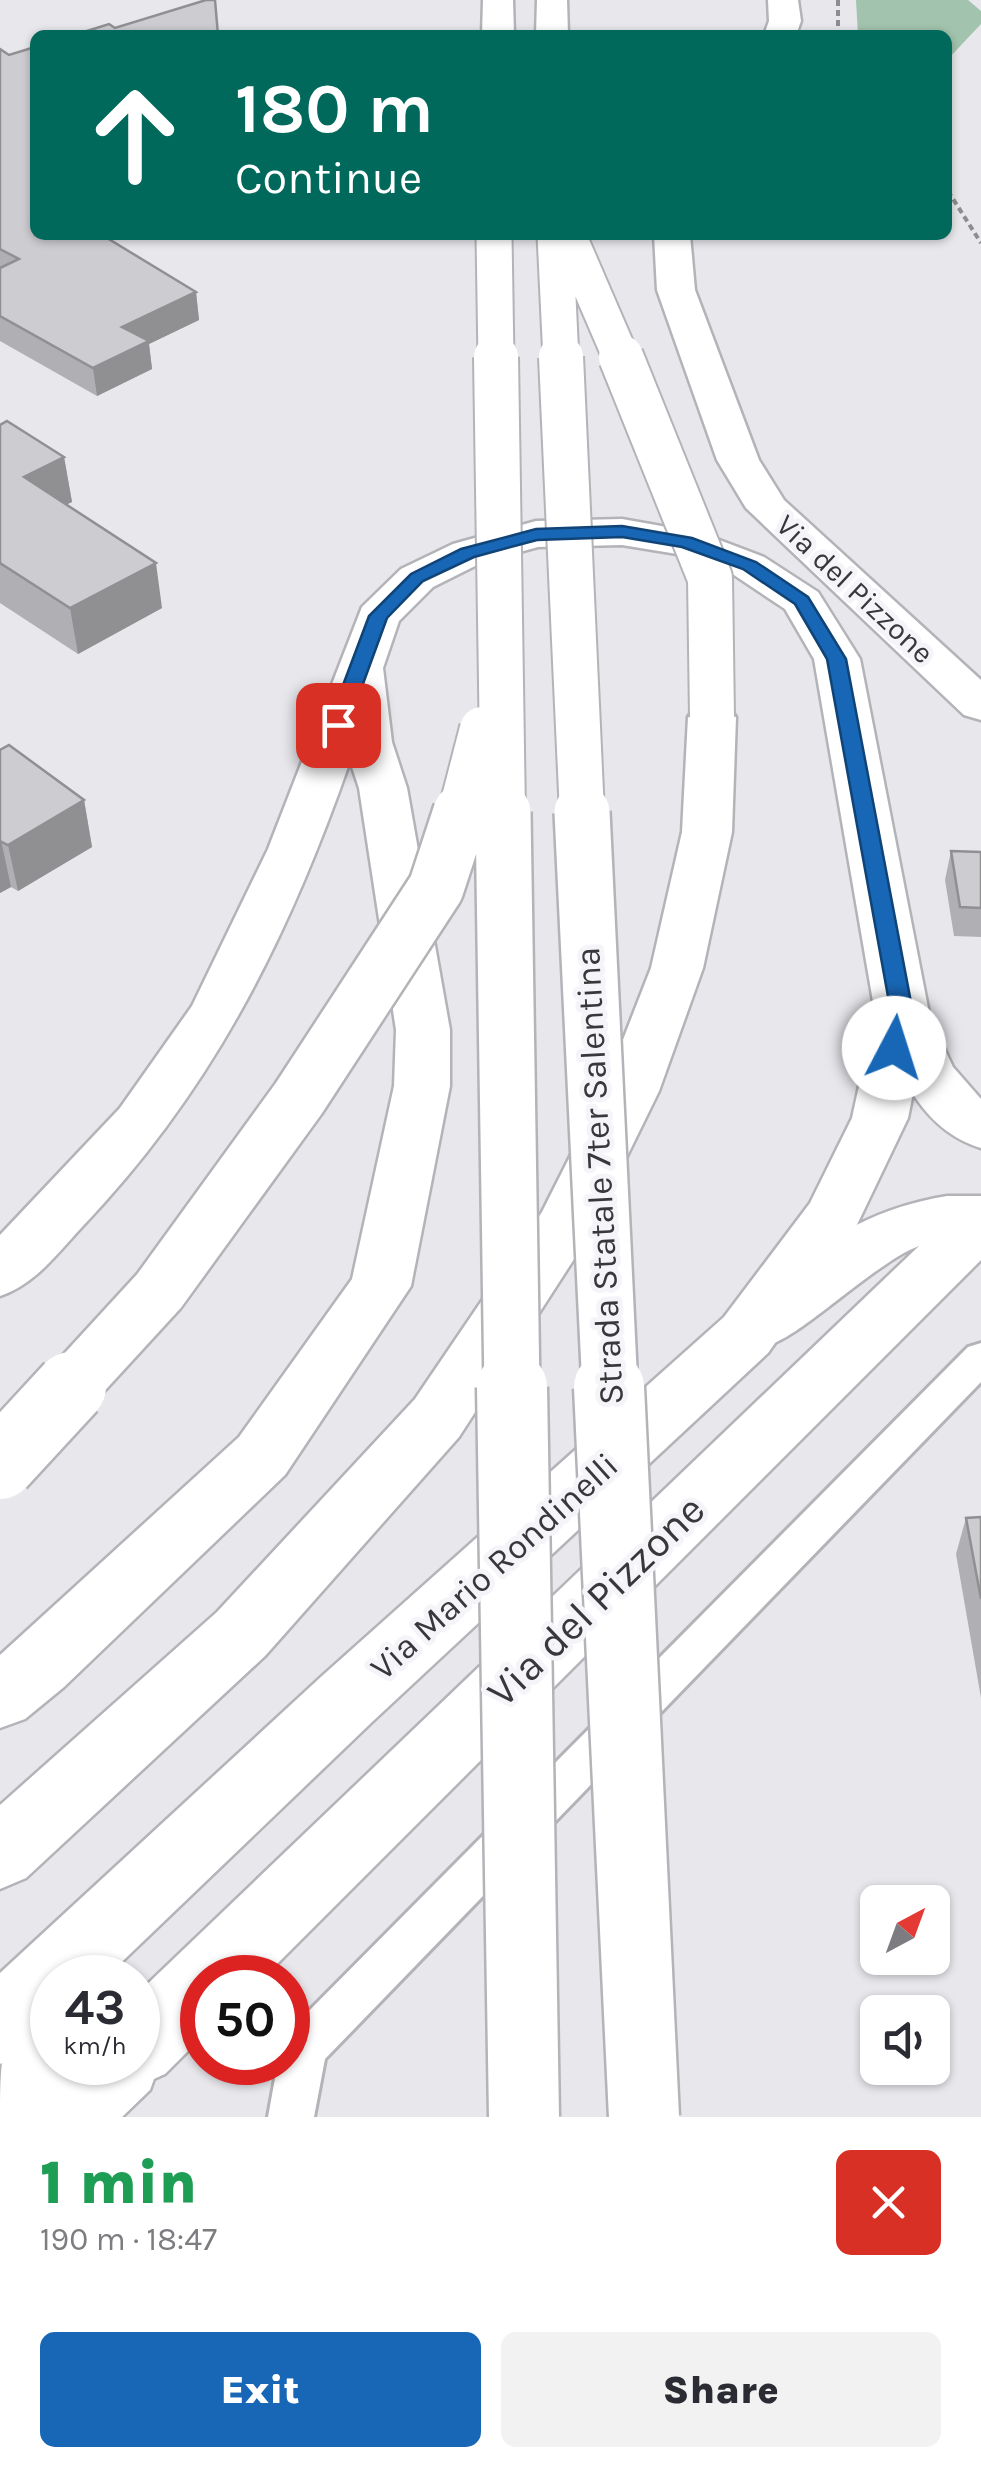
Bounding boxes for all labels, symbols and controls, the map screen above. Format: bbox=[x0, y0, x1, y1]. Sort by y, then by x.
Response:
text: 180 m bbox=[235, 68, 434, 150]
icon: ahead bbox=[70, 70, 200, 200]
text: Continue bbox=[235, 152, 422, 204]
street label: Via del Pizzone bbox=[769, 507, 941, 671]
pin bbox=[296, 683, 381, 768]
icon: arrive bbox=[311, 698, 366, 753]
street label: Strada Statale 7ter Salentina bbox=[567, 946, 632, 1406]
position arrow bbox=[842, 996, 946, 1100]
street label: Via Mario Rondinelli bbox=[362, 1444, 627, 1688]
street label: Via del Pizzone bbox=[477, 1484, 715, 1717]
north arrow bbox=[860, 1885, 950, 1975]
map controls bbox=[860, 1885, 950, 2085]
speed limit sign: 50 bbox=[180, 1955, 310, 2085]
text: 43 bbox=[65, 1978, 125, 2037]
button: sound bbox=[860, 1995, 950, 2085]
text: km/h bbox=[63, 2031, 127, 2060]
text: 1 min bbox=[40, 2148, 197, 2218]
button: close bbox=[836, 2150, 941, 2255]
text: 190 m · 18:47 bbox=[40, 2221, 217, 2258]
button: Exit bbox=[40, 2332, 481, 2447]
button: Share bbox=[501, 2332, 941, 2447]

